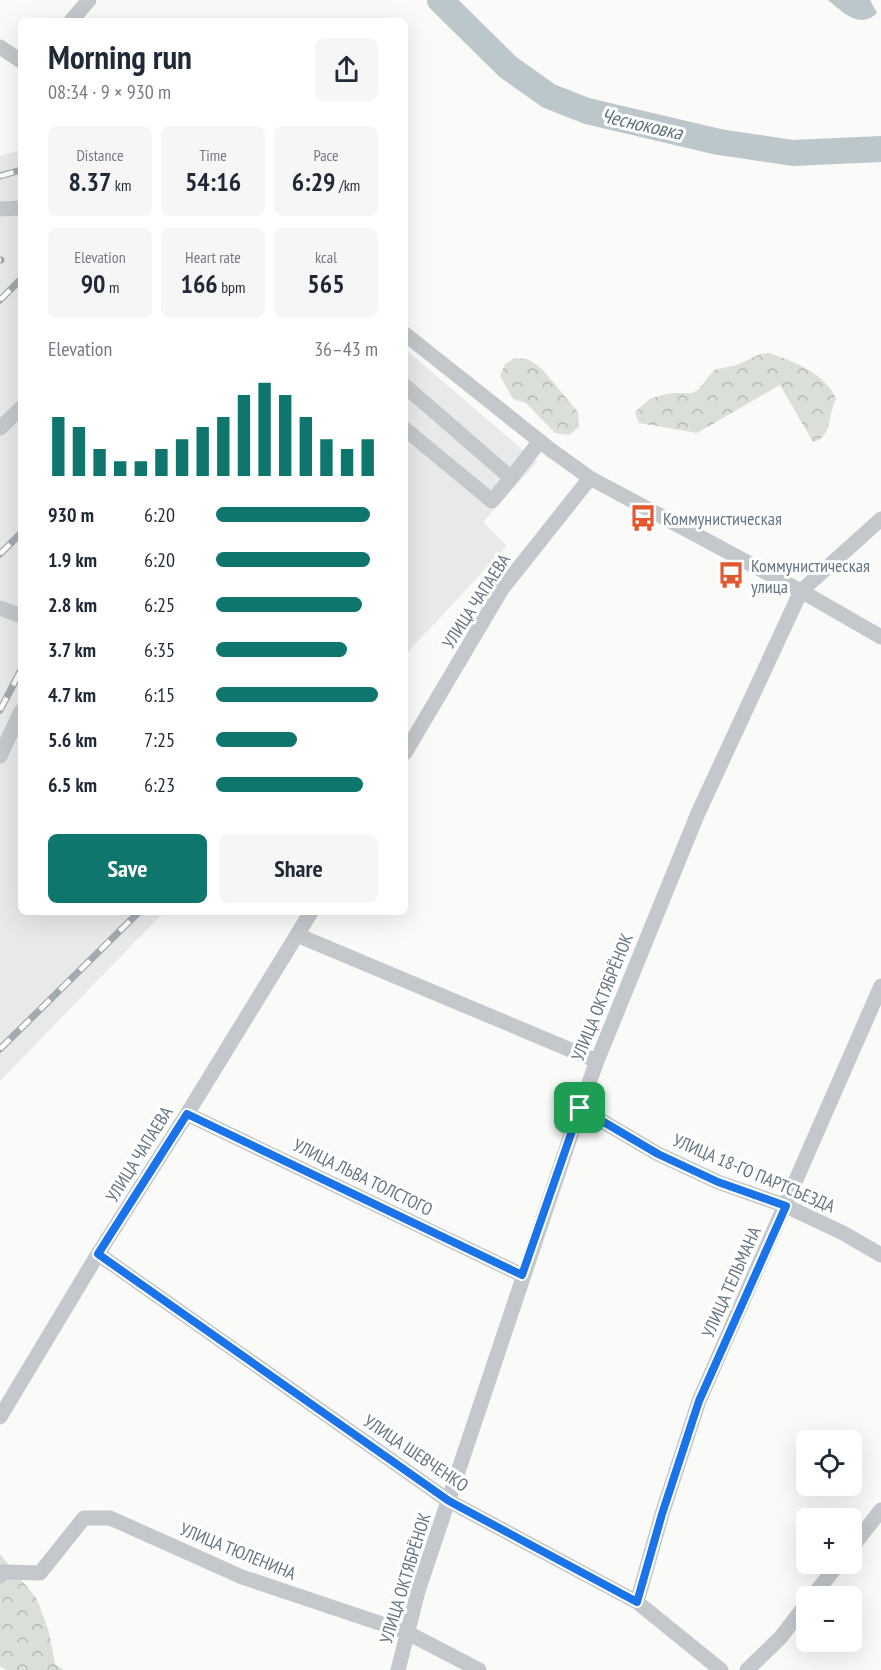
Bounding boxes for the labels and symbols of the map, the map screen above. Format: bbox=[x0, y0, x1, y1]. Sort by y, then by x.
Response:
water label: Чесноковка bbox=[599, 102, 686, 146]
bus stop icon: Коммунистическая bbox=[628, 503, 658, 533]
place label: Коммунистическая bbox=[663, 507, 782, 530]
street label: УЛИЦА ЧАПАЕВА bbox=[437, 549, 515, 653]
place label: Коммунистическая улица bbox=[751, 554, 870, 598]
bus stop icon: Коммунистическая улица bbox=[716, 560, 746, 590]
street label: УЛИЦА ОКТЯБРЁНОК bbox=[566, 930, 638, 1064]
pin bbox=[554, 1082, 605, 1133]
street label: УЛИЦА ЧАПАЕВА bbox=[101, 1102, 178, 1206]
street label: УЛИЦА 18-ГО ПАРТСЪЕЗДА bbox=[669, 1128, 839, 1218]
street label: УЛИЦА ЛЬВА ТОЛСТОГО bbox=[289, 1133, 437, 1221]
street label: УЛИЦА ТЕЛЬМАНА bbox=[696, 1223, 766, 1341]
street label: УЛИЦА ШЕВЧЕНКО bbox=[359, 1409, 473, 1497]
street label: УЛИЦА ОКТЯБРЁНОК bbox=[374, 1510, 436, 1646]
street label: УЛИЦА ТЮЛЕНИНА bbox=[177, 1517, 300, 1585]

